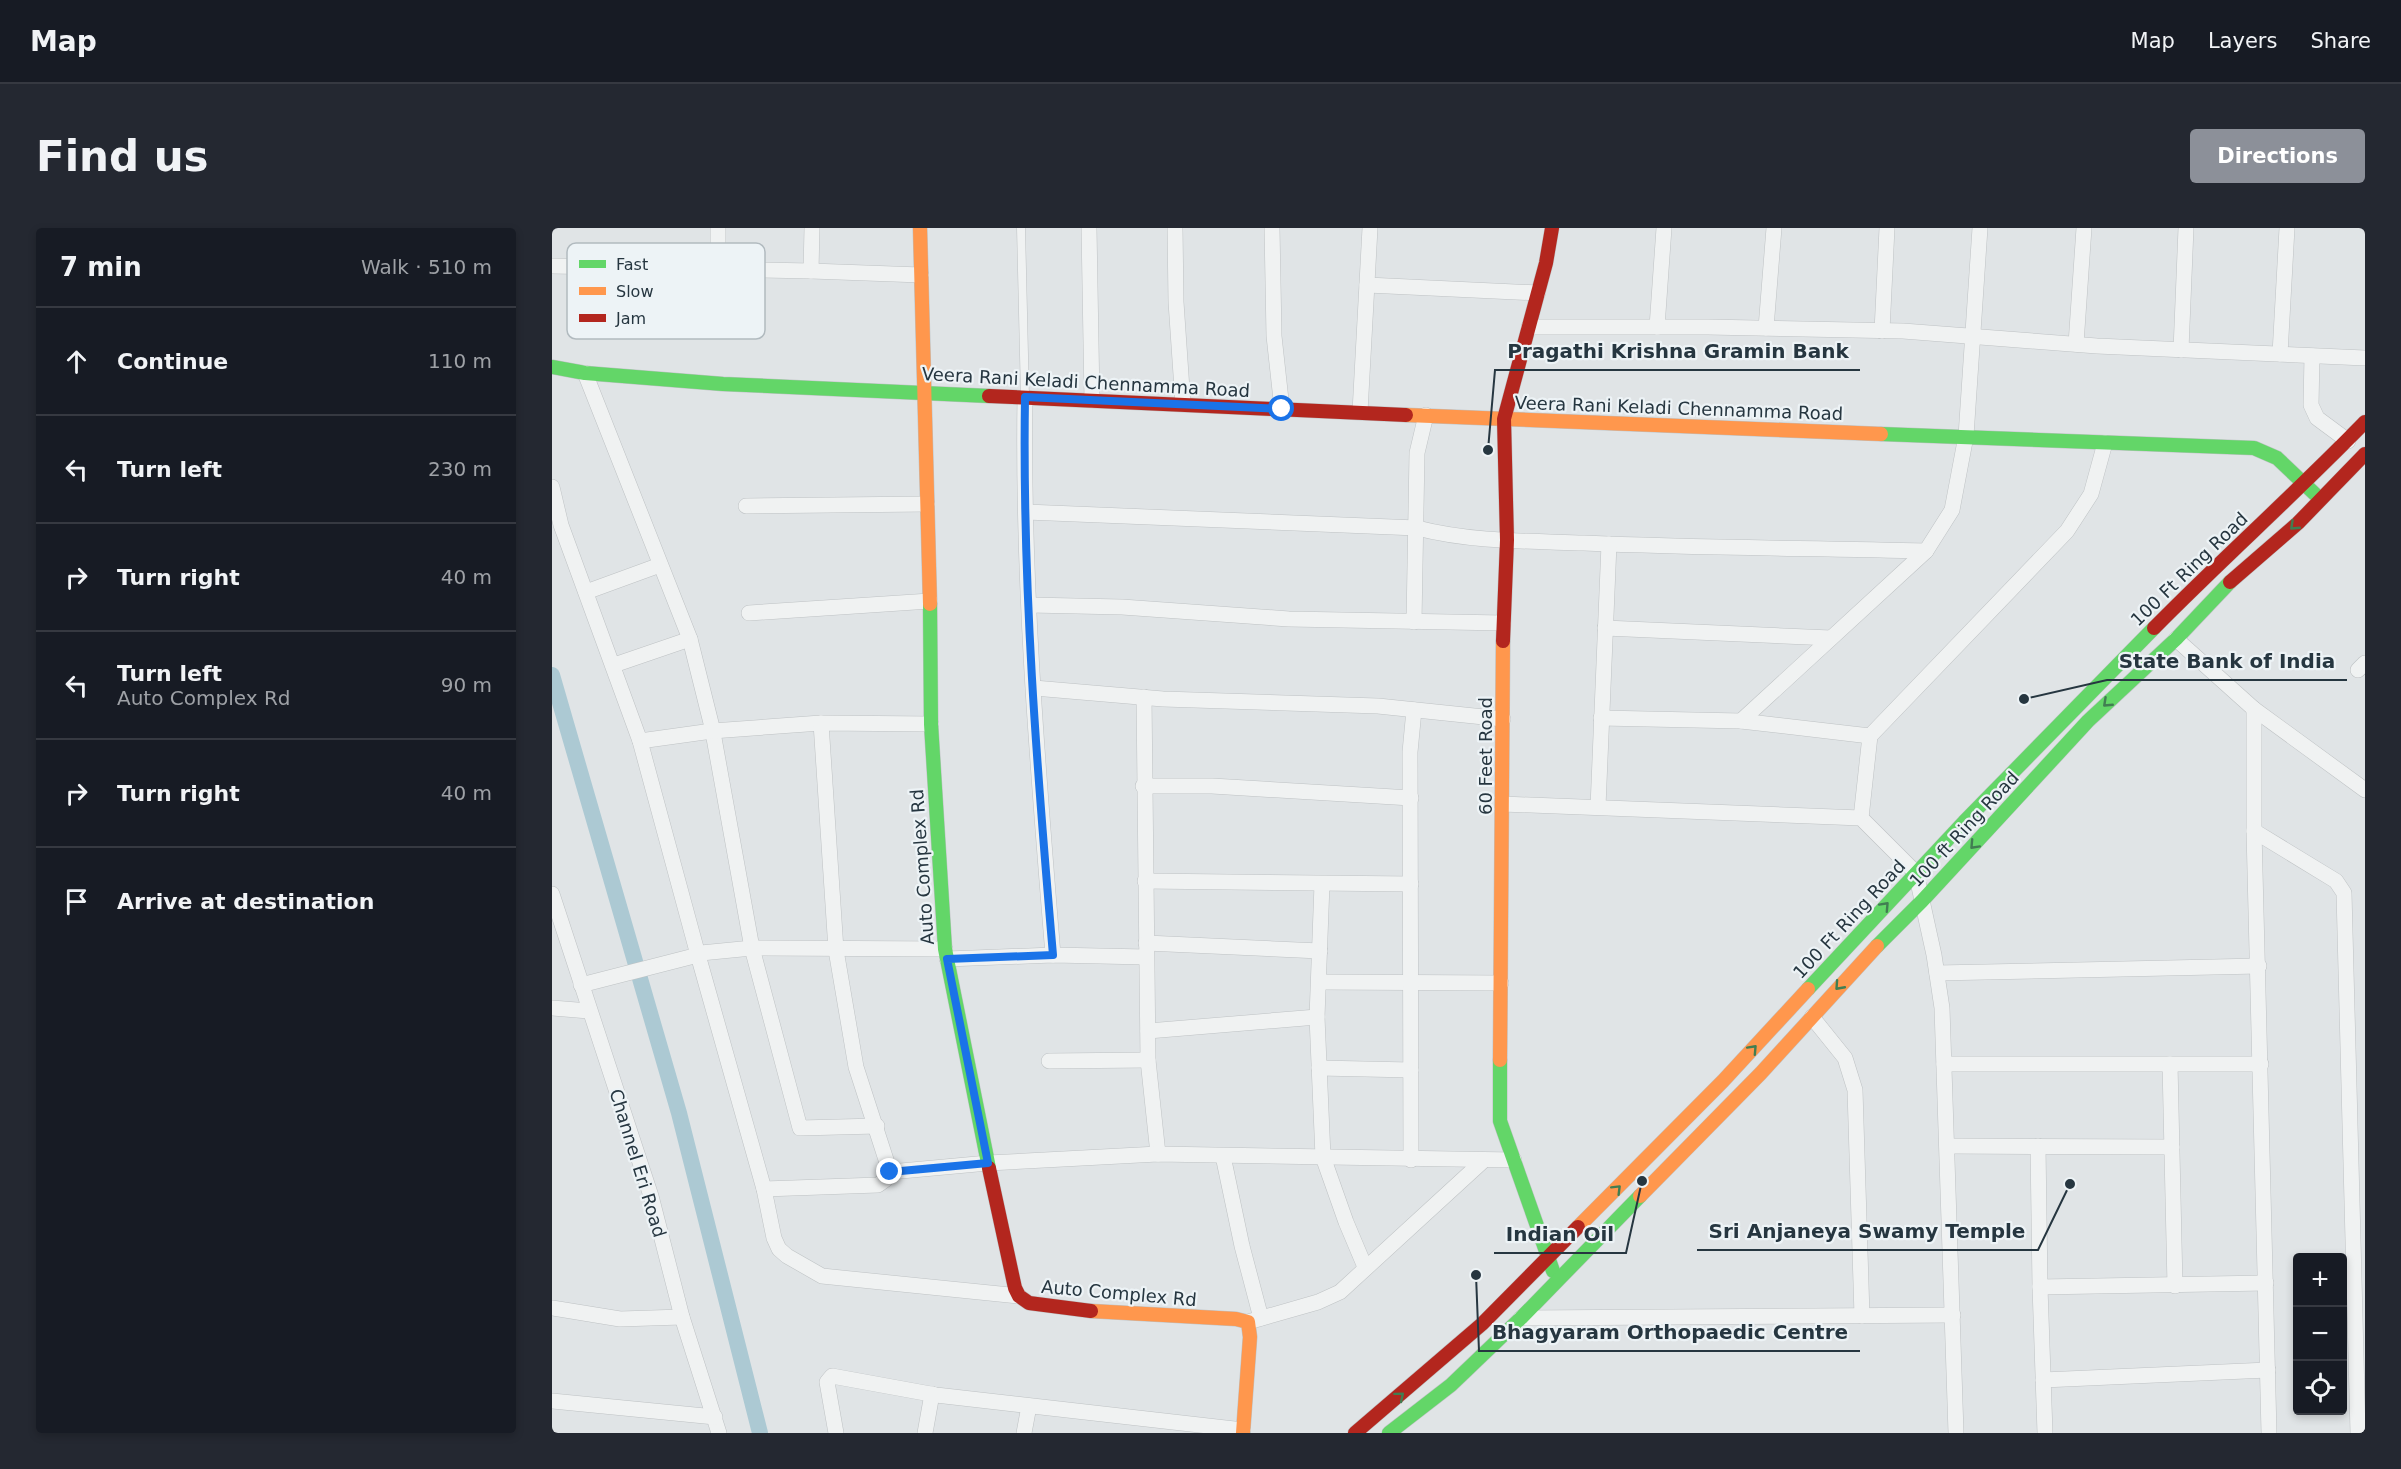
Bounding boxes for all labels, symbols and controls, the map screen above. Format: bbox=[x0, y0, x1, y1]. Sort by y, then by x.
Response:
text: Map bbox=[30, 25, 97, 58]
text: Map bbox=[2131, 29, 2175, 53]
text: Layers bbox=[2208, 29, 2277, 53]
text: Share bbox=[2310, 29, 2371, 53]
button: Directions bbox=[2190, 129, 2365, 183]
text: Find us bbox=[36, 132, 209, 181]
legend bbox=[567, 243, 765, 339]
text: 7 min bbox=[60, 252, 142, 282]
text: Walk · 510 m bbox=[361, 255, 492, 279]
text: Fast bbox=[616, 255, 648, 274]
text: Slow bbox=[616, 282, 653, 301]
text: Jam bbox=[615, 309, 646, 328]
callout: Pragathi Krishna Gramin Bank bbox=[1495, 332, 1860, 370]
text: Pragathi Krishna Gramin Bank bbox=[1507, 339, 1849, 363]
icon: ahead bbox=[60, 345, 93, 378]
text: Continue bbox=[117, 349, 228, 374]
text: 110 m bbox=[428, 349, 492, 373]
street label: Veera Rani Keladi Chennamma Road bbox=[921, 363, 1251, 401]
street label: Veera Rani Keladi Chennamma Road bbox=[1514, 392, 1844, 424]
route start bbox=[1268, 395, 1294, 421]
icon: left bbox=[60, 453, 93, 486]
text: Turn left bbox=[117, 457, 222, 482]
text: 230 m bbox=[428, 457, 492, 481]
street label: 100 Ft Ring Road bbox=[2126, 508, 2252, 630]
one-way arrow bbox=[2291, 518, 2302, 529]
icon: right bbox=[60, 561, 93, 594]
text: Turn right bbox=[117, 565, 240, 590]
text: 40 m bbox=[441, 565, 492, 589]
callout: State Bank of India bbox=[2107, 642, 2347, 680]
text: State Bank of India bbox=[2119, 649, 2335, 673]
text: Turn left bbox=[117, 661, 222, 686]
icon: left bbox=[60, 669, 93, 702]
text: 90 m bbox=[441, 673, 492, 697]
text: Auto Complex Rd bbox=[117, 686, 290, 710]
one-way arrow bbox=[2104, 696, 2114, 707]
street label: 60 Feet Road bbox=[1475, 697, 1496, 815]
street label: 100 ft Ring Road bbox=[1905, 767, 2023, 891]
icon: right bbox=[60, 777, 93, 810]
text: Turn right bbox=[117, 781, 240, 806]
text: 40 m bbox=[441, 781, 492, 805]
street label: Auto Complex Rd bbox=[906, 788, 938, 946]
one-way arrow bbox=[1970, 838, 1981, 849]
street label: 100 Ft Ring Road bbox=[1789, 855, 1909, 983]
icon: arrive bbox=[60, 885, 93, 918]
text: Arrive at destination bbox=[117, 889, 374, 914]
one-way arrow bbox=[1878, 903, 1889, 913]
one-way arrow bbox=[1835, 980, 1846, 990]
one-way arrow bbox=[1746, 1046, 1757, 1056]
street label: Channel Eri Road bbox=[605, 1086, 671, 1240]
route end bbox=[876, 1158, 902, 1184]
one-way arrow bbox=[1609, 1185, 1620, 1196]
callout: Sri Anjaneya Swamy Temple bbox=[1697, 1212, 2038, 1250]
callout: Indian Oil bbox=[1494, 1215, 1626, 1253]
text: Sri Anjaneya Swamy Temple bbox=[1709, 1219, 2025, 1243]
text: Indian Oil bbox=[1506, 1222, 1614, 1246]
map controls bbox=[2293, 1253, 2347, 1415]
button: + bbox=[2293, 1253, 2347, 1307]
street label: Auto Complex Rd bbox=[1040, 1276, 1198, 1310]
button: − bbox=[2293, 1307, 2347, 1361]
callout: Bhagyaram Orthopaedic Centre bbox=[1479, 1313, 1860, 1351]
text: Bhagyaram Orthopaedic Centre bbox=[1492, 1320, 1848, 1344]
button: locate bbox=[2293, 1361, 2347, 1415]
one-way arrow bbox=[1393, 1392, 1404, 1403]

